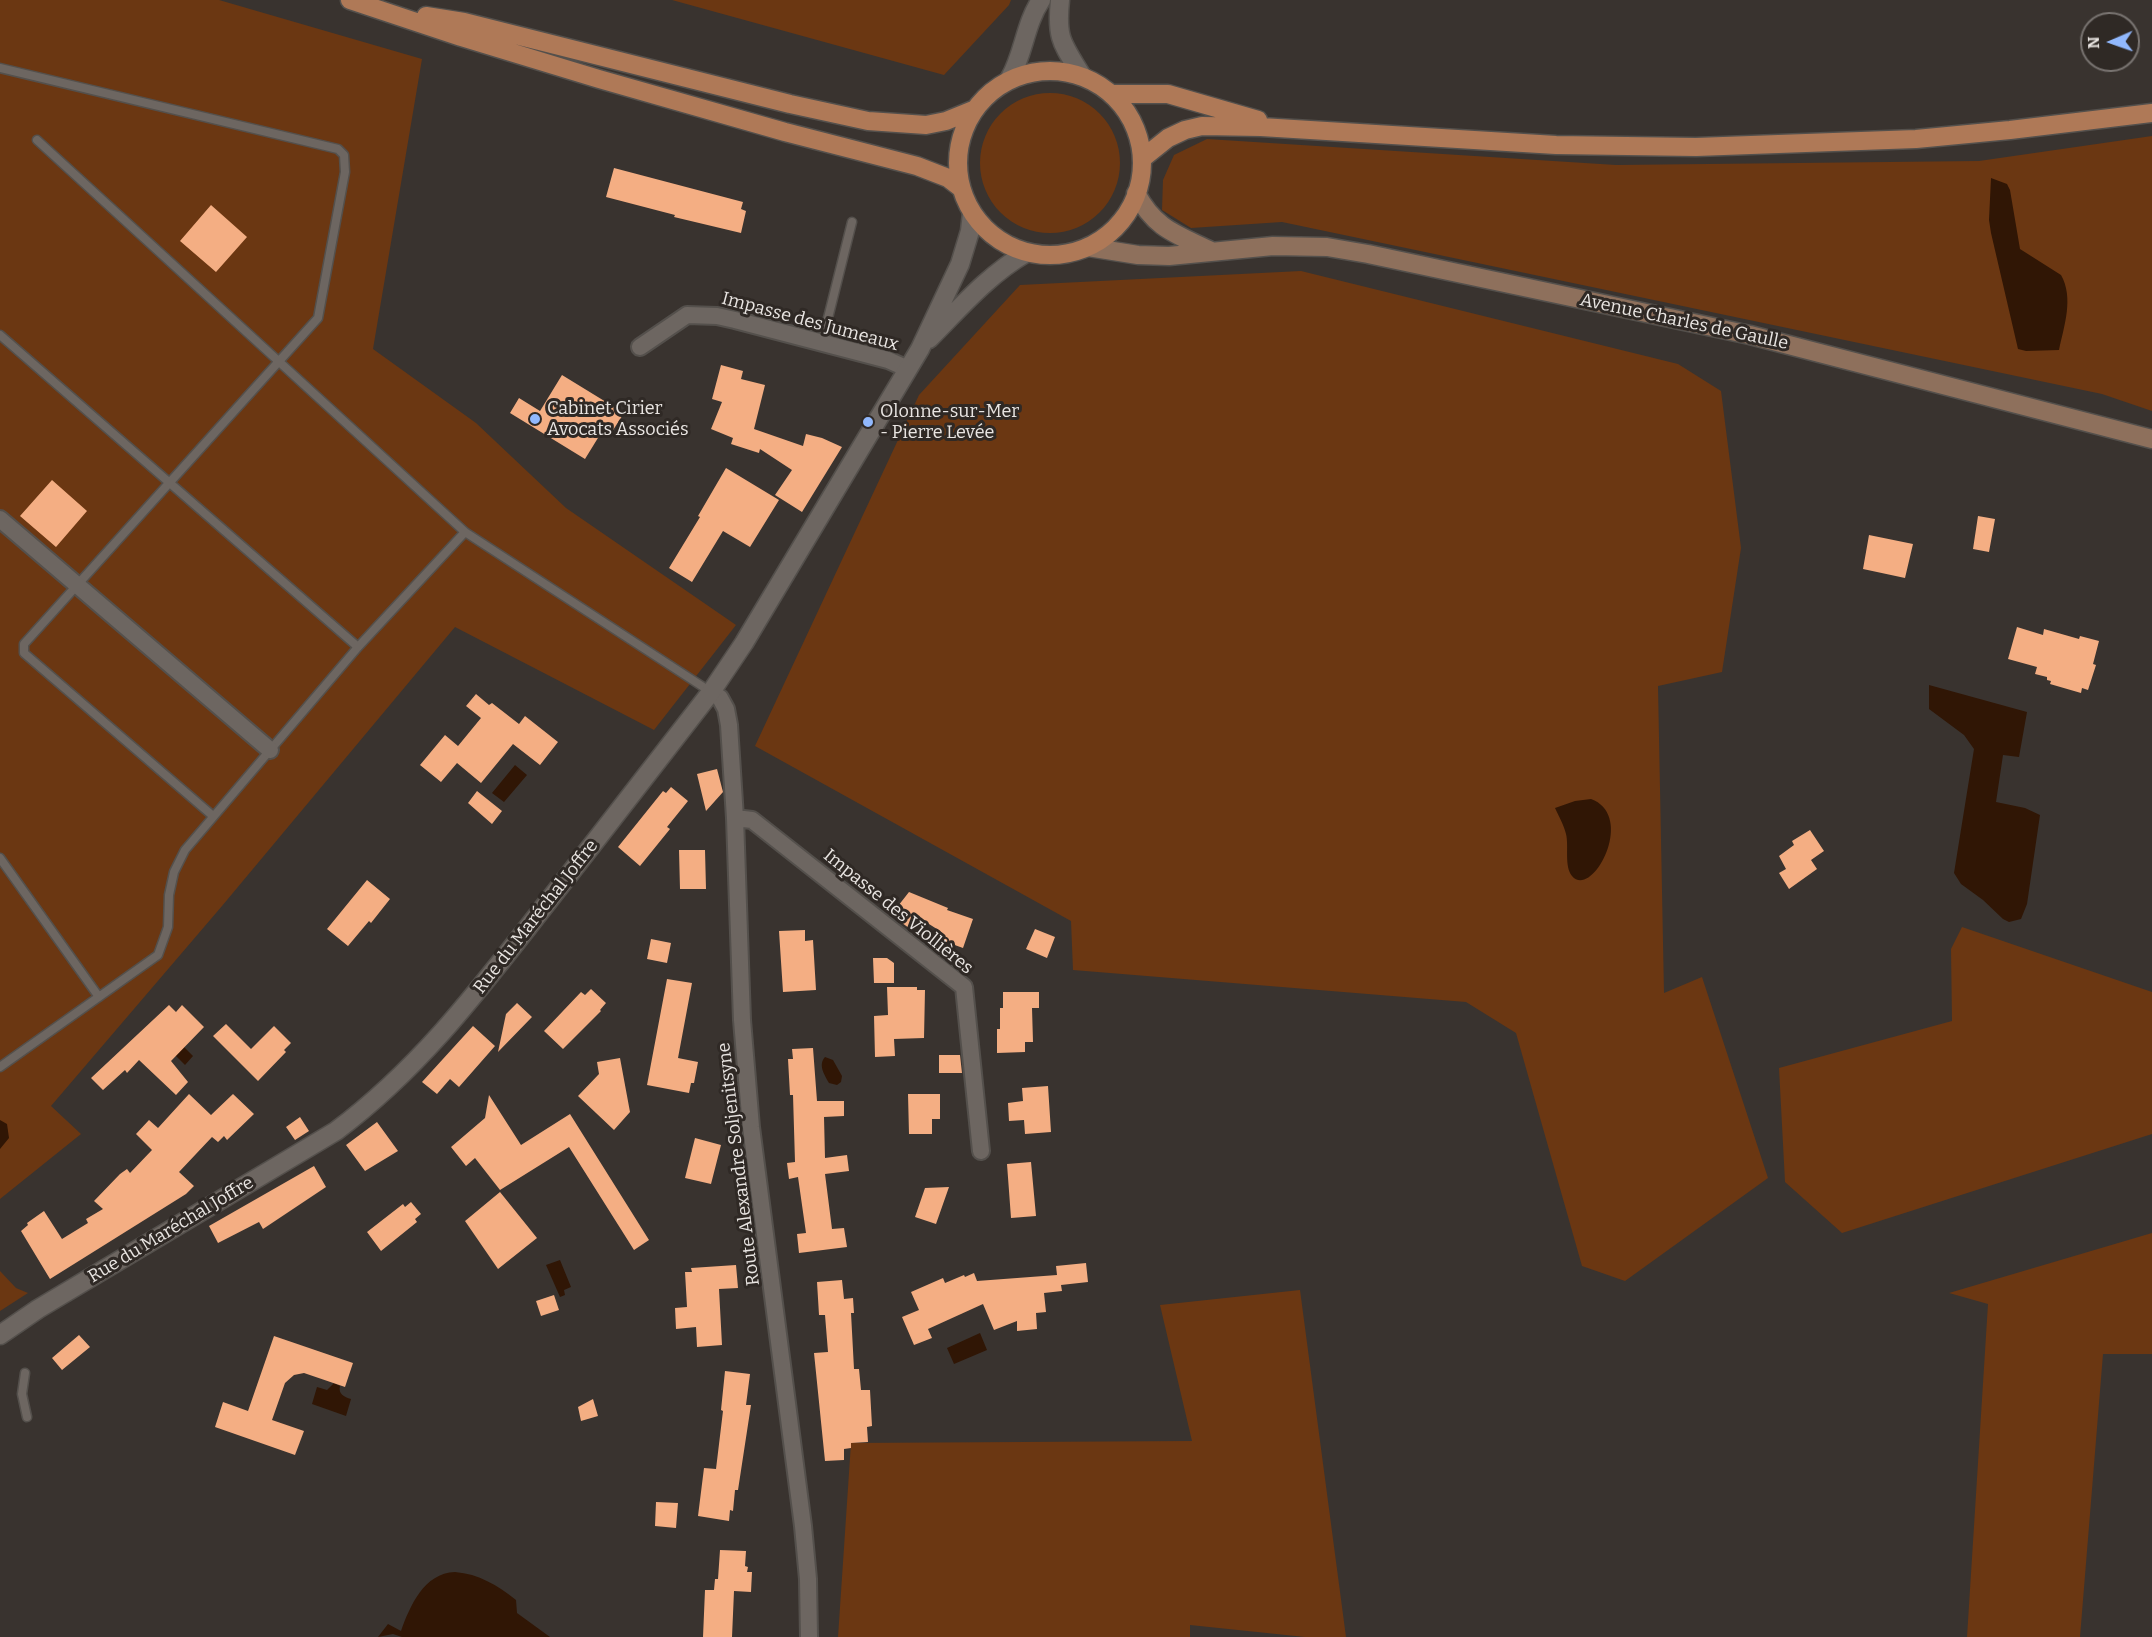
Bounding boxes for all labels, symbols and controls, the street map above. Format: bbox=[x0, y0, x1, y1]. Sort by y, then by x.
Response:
north arrow bbox=[2080, 12, 2140, 72]
text: N bbox=[2084, 36, 2103, 49]
street label: Impasse des Jumeaux bbox=[719, 288, 901, 356]
street label: Avenue Charles de Gaulle bbox=[1578, 289, 1790, 355]
place label: Cabinet Cirier Avocats Associés bbox=[547, 398, 689, 440]
place label: Olonne-sur-Mer - Pierre Levée bbox=[880, 401, 1019, 444]
marker: Cabinet Cirier Avocats Associés bbox=[528, 412, 542, 426]
marker: Olonne-sur-Mer - Pierre Levée bbox=[861, 415, 875, 429]
street label: Rue du Maréchal Joffre bbox=[469, 836, 603, 998]
street label: Impasse des Viollières bbox=[819, 845, 977, 979]
street label: Route Alexandre Soljenitsyne bbox=[713, 1041, 765, 1287]
street label: Rue du Maréchal Joffre bbox=[84, 1172, 258, 1288]

